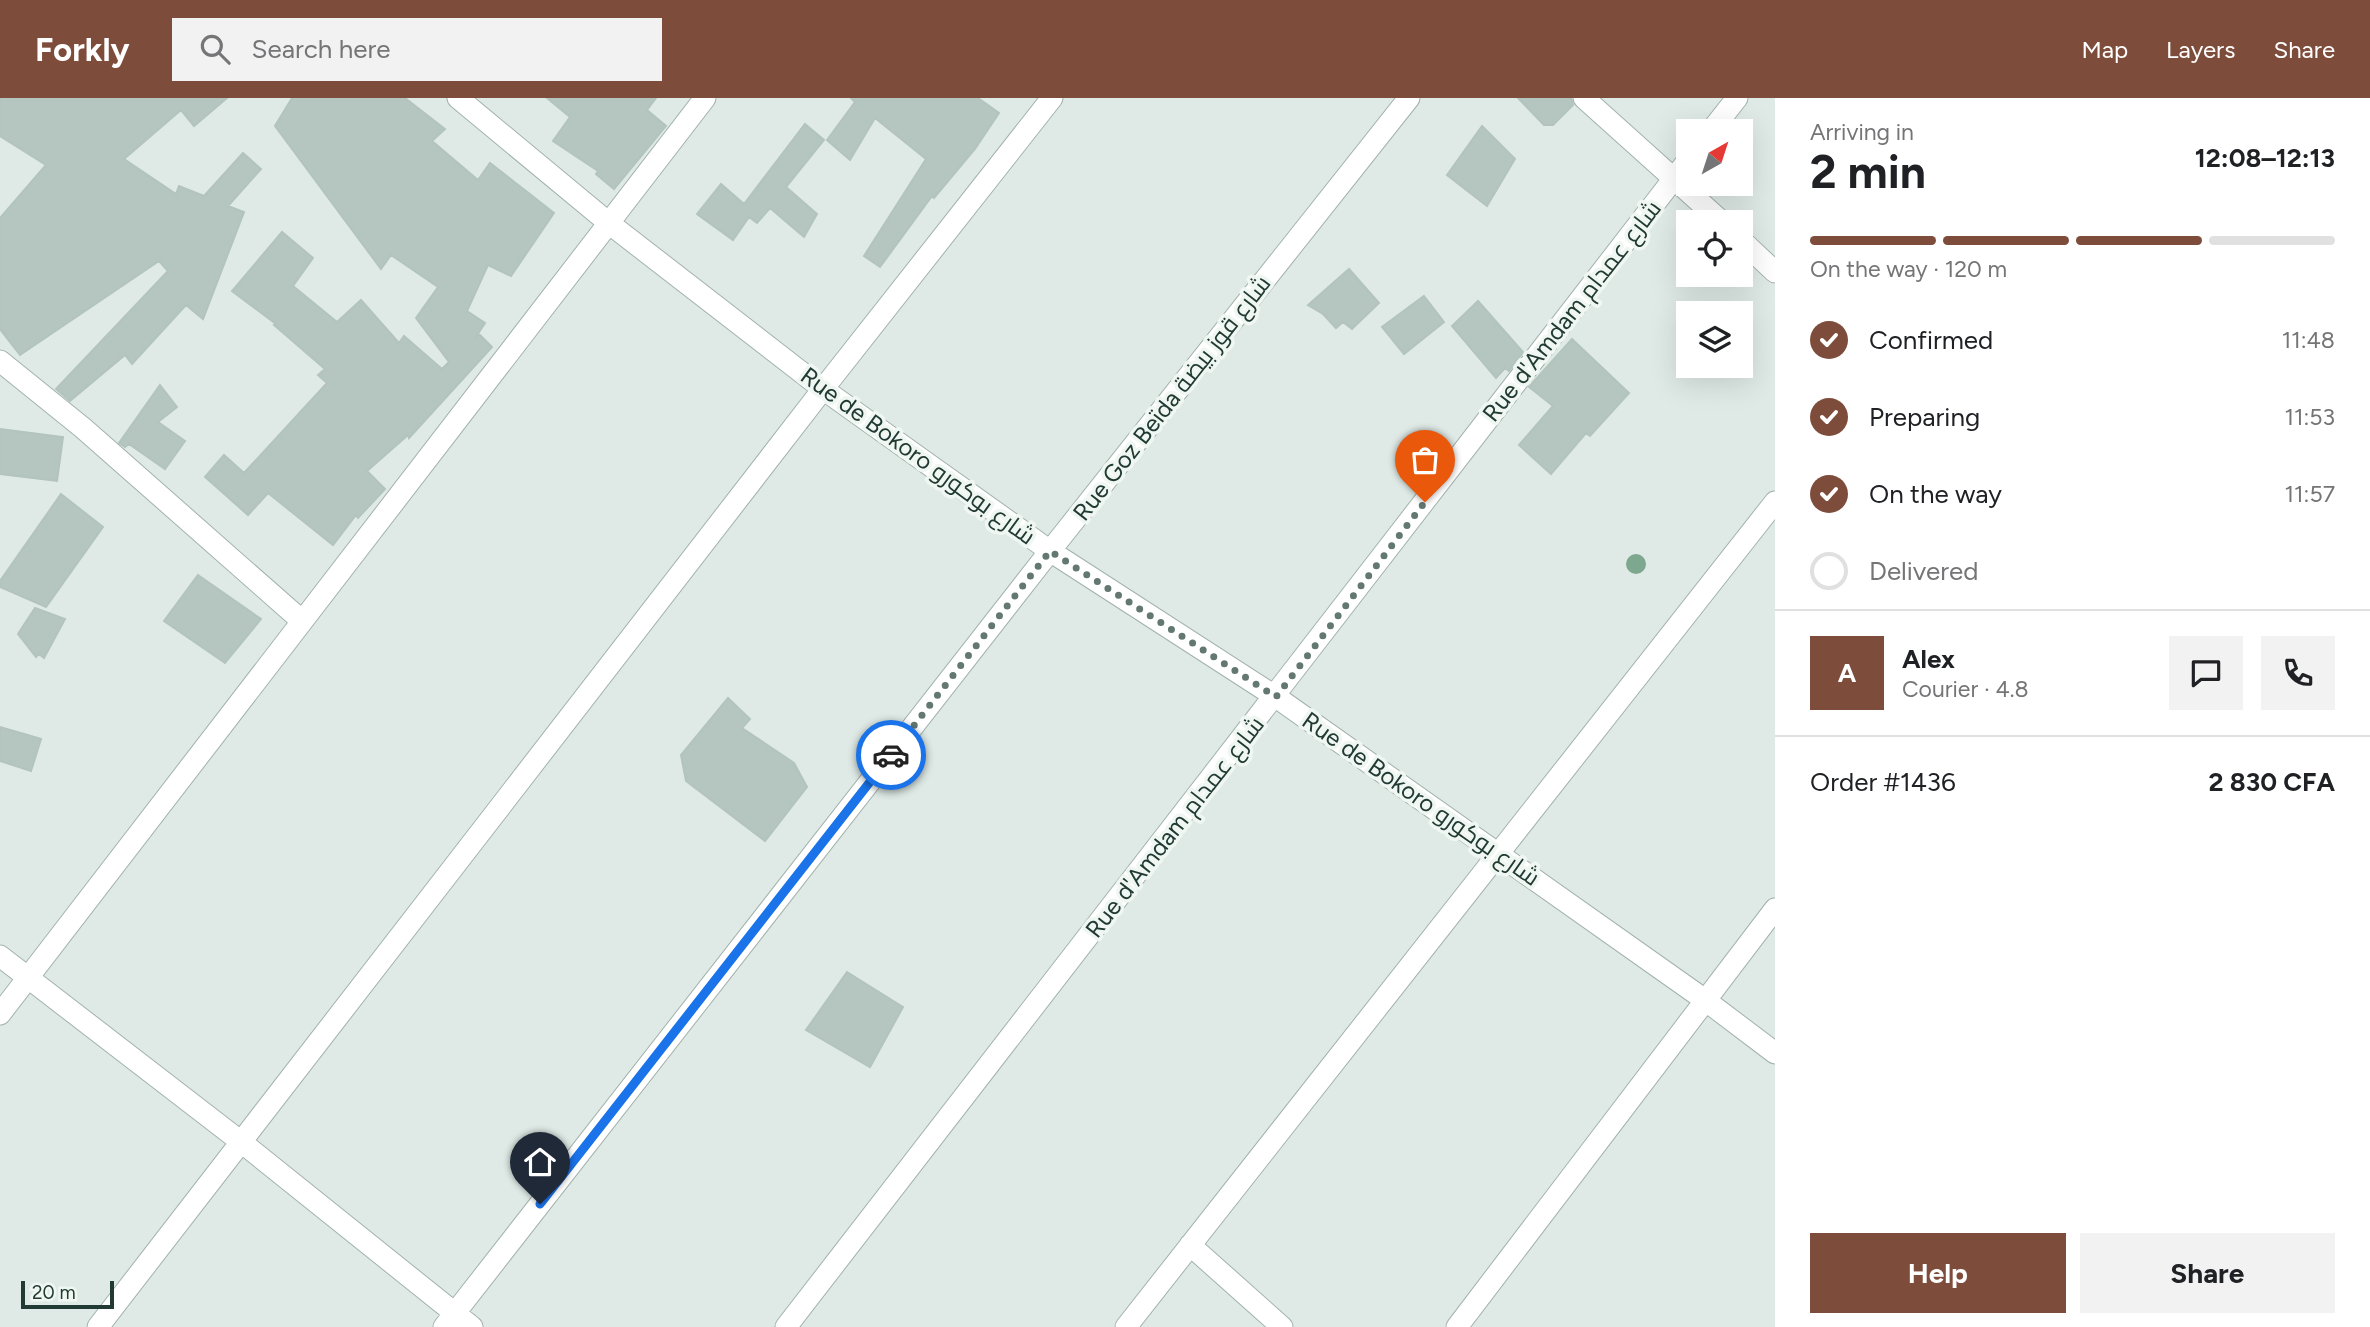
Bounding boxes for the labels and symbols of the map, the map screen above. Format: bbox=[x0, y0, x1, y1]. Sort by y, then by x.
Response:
north arrow bbox=[1676, 119, 1754, 196]
street label: Rue d'Amdam شارع عمدام bbox=[1476, 194, 1669, 428]
street label: Rue Goz Beïda شارع قوز بيضة bbox=[1067, 269, 1278, 528]
street label: Rue de Bokoro شارع بوكورو bbox=[794, 361, 1041, 552]
pin bbox=[1395, 430, 1455, 502]
street label: Rue de Bokoro شارع بوكورو bbox=[1296, 705, 1546, 893]
street label: Rue d'Amdam شارع عمدام bbox=[1079, 710, 1272, 944]
courier bbox=[856, 720, 926, 790]
pin bbox=[510, 1132, 570, 1204]
scale bar bbox=[21, 1278, 114, 1310]

